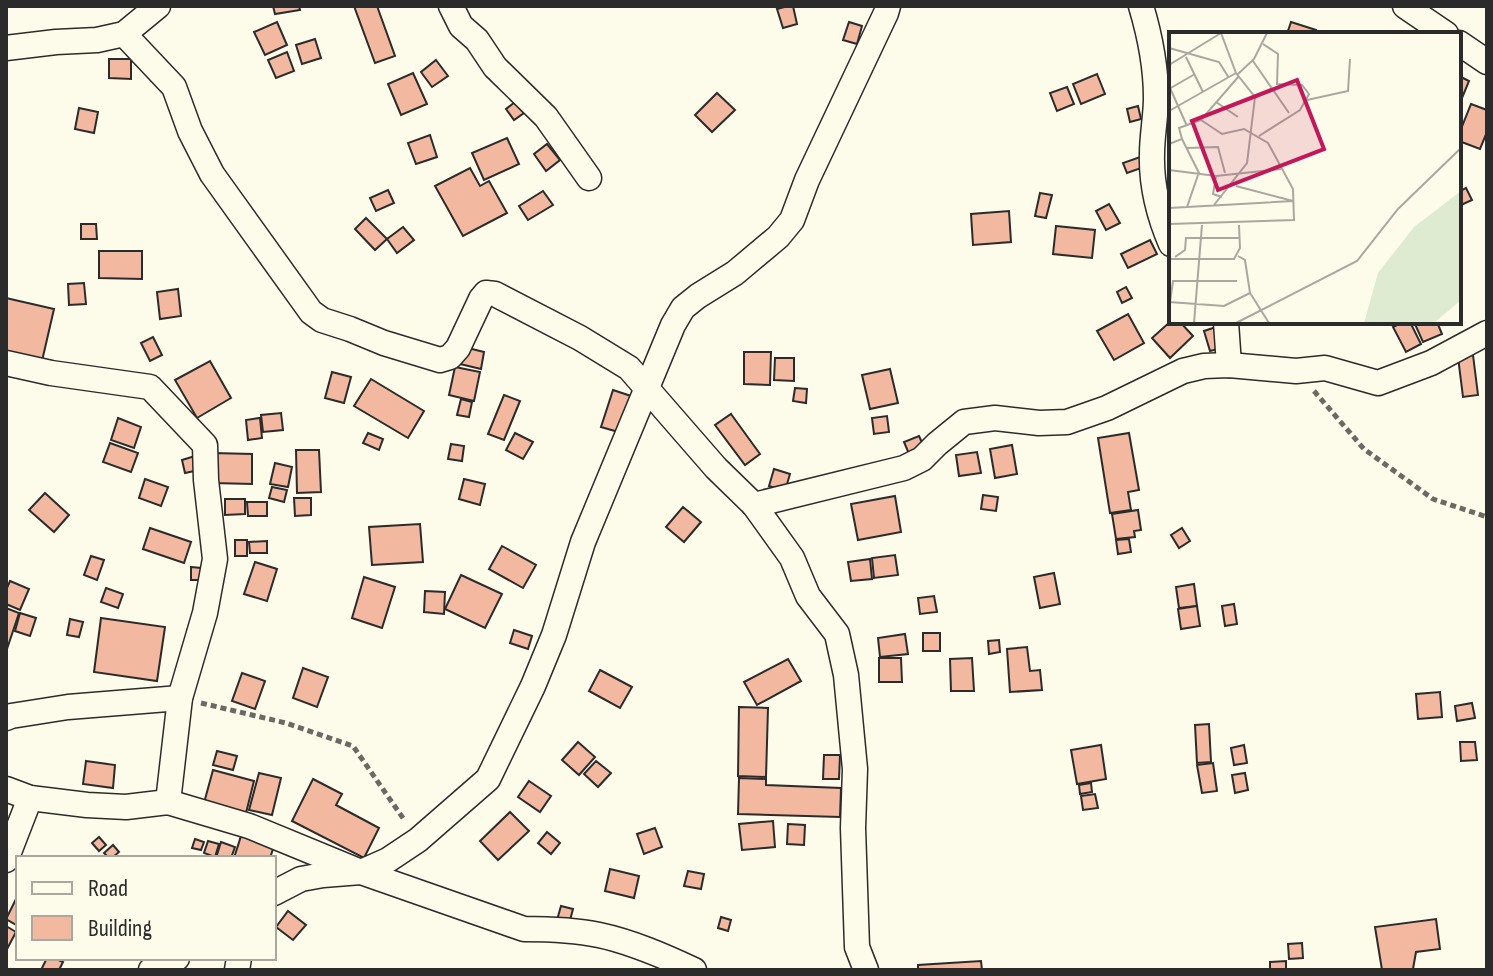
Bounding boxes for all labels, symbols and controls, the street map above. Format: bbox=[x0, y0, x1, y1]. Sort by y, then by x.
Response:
inset map bbox=[1169, 32, 1461, 324]
legend bbox=[16, 856, 276, 960]
text: Road bbox=[88, 874, 128, 903]
text: Building bbox=[88, 914, 152, 943]

